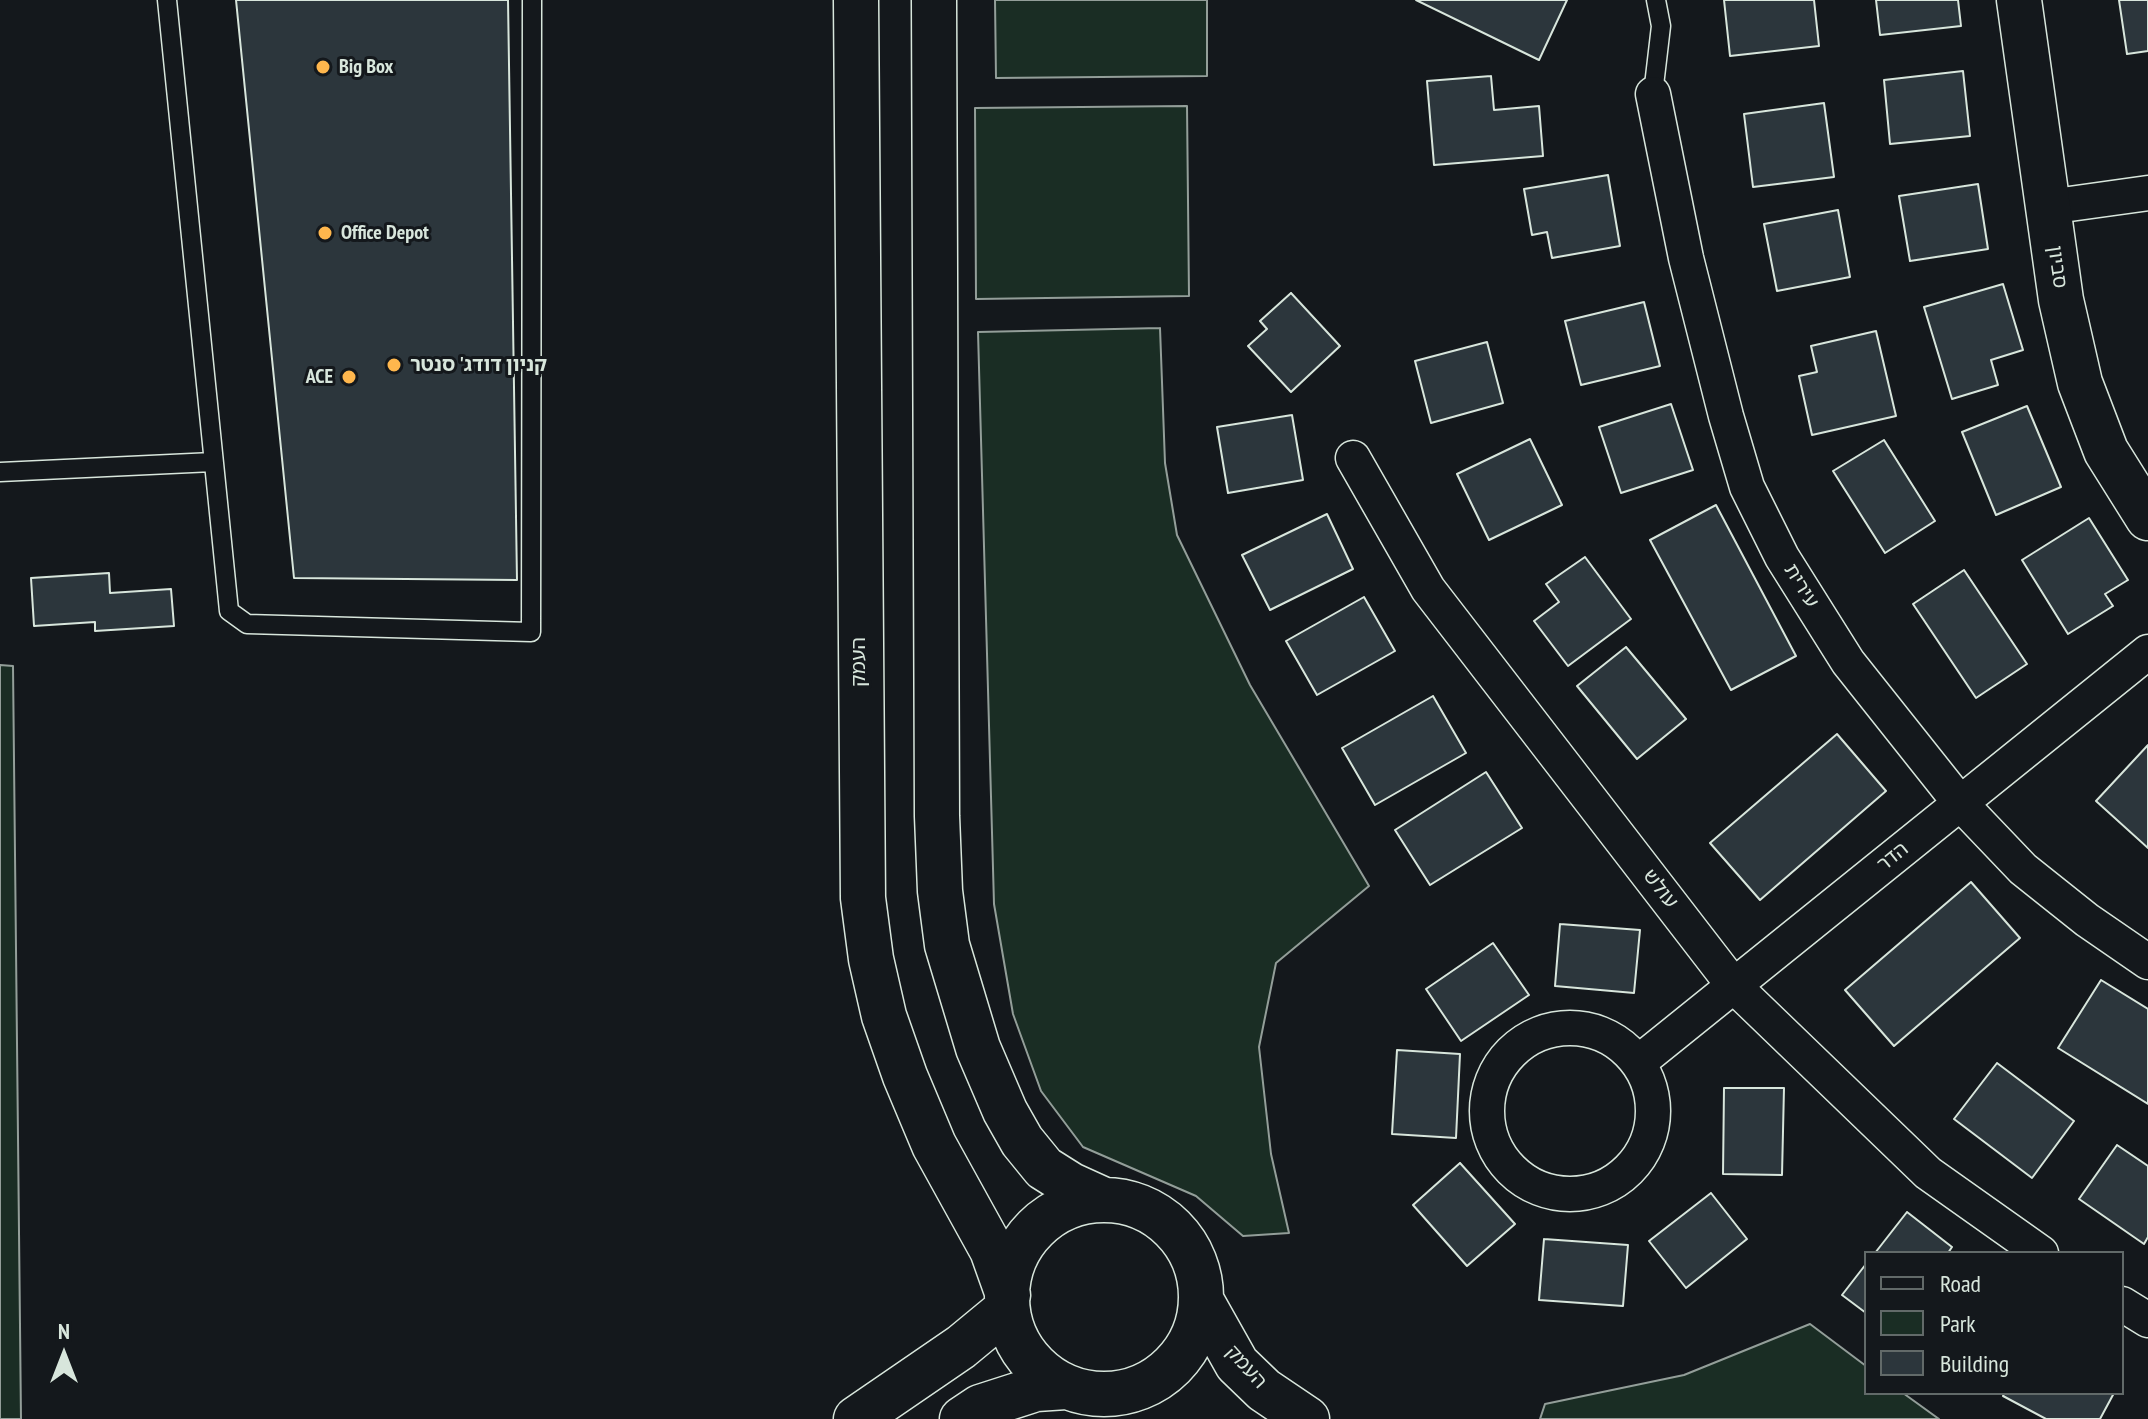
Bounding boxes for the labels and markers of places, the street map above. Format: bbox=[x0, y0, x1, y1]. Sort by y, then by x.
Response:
place label: Big Box bbox=[339, 55, 393, 79]
marker: Big Box bbox=[314, 58, 332, 76]
place label: Office Depot bbox=[341, 221, 429, 245]
marker: Office Depot bbox=[316, 224, 334, 242]
place label: קניון דודג' סנטר bbox=[410, 353, 547, 377]
marker: קניון דודג' סנטר bbox=[385, 356, 403, 374]
place label: ACE bbox=[306, 365, 333, 389]
marker: ACE bbox=[340, 368, 358, 386]

